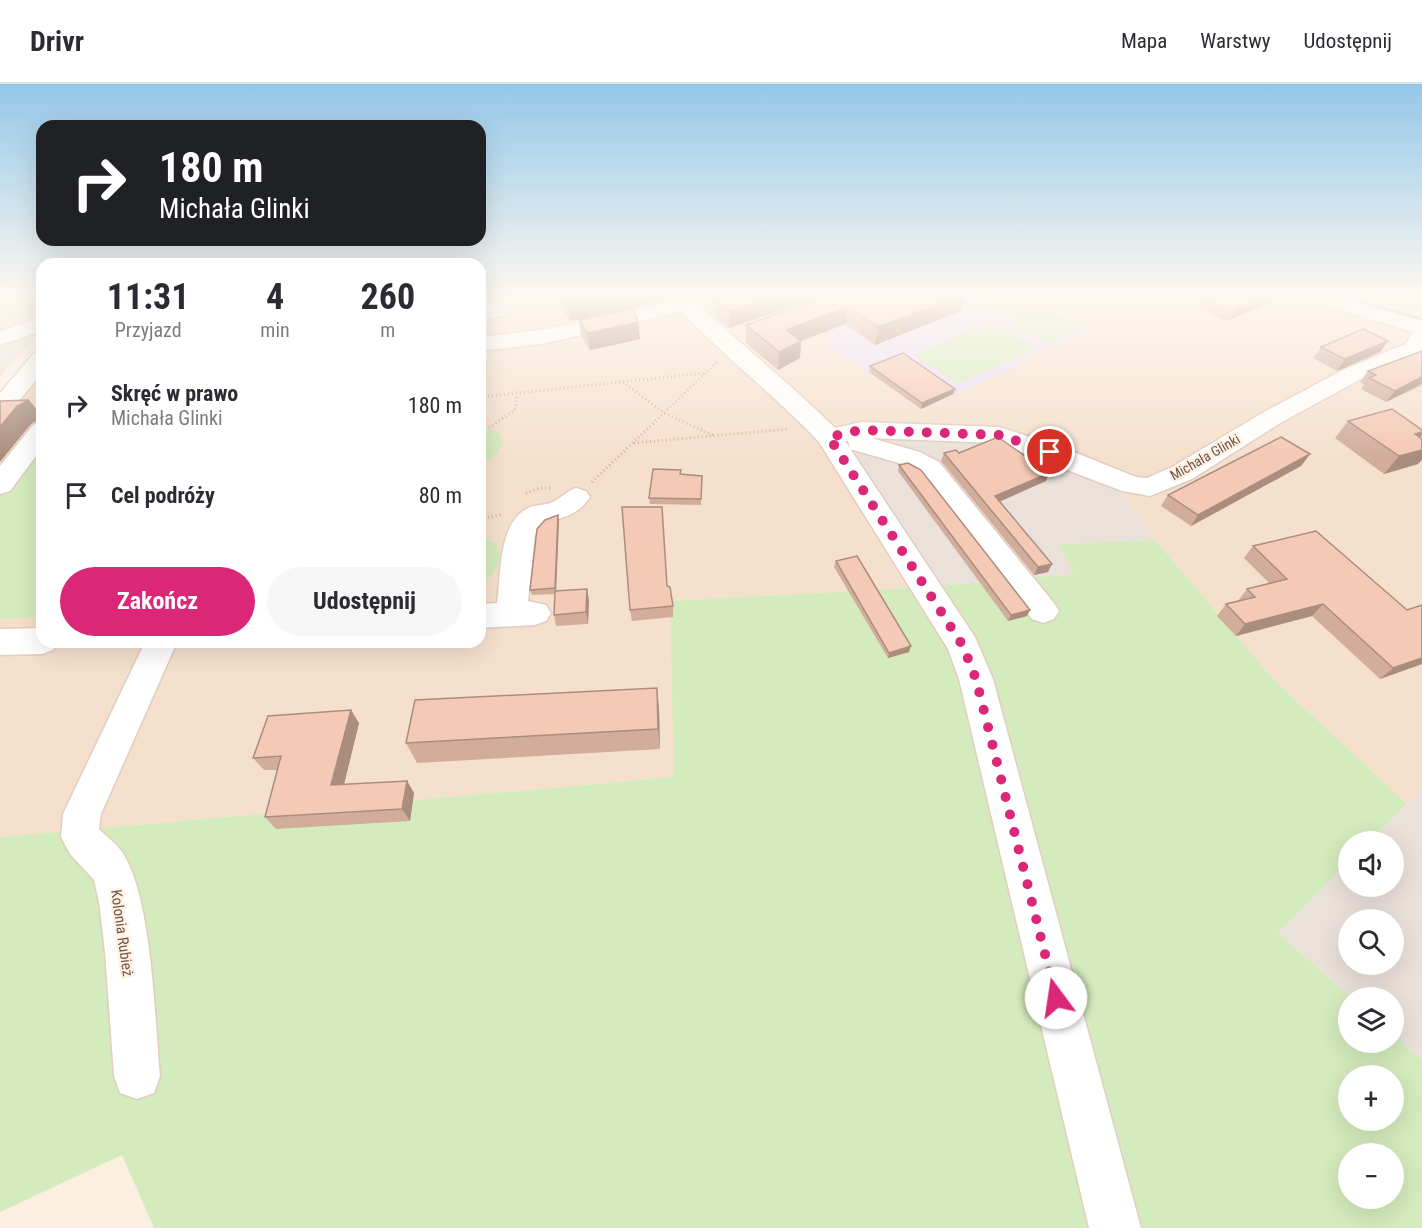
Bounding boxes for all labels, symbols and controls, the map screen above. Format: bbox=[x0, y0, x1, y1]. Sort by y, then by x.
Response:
text: Drivr bbox=[30, 25, 84, 58]
text: Mapa bbox=[1121, 29, 1167, 53]
text: Warstwy bbox=[1200, 29, 1271, 53]
text: Udostępnij bbox=[1304, 29, 1392, 53]
text: 180 m bbox=[159, 143, 264, 192]
icon: right bbox=[60, 144, 138, 222]
text: Michała Glinki bbox=[159, 193, 310, 225]
text: 11:31 bbox=[107, 276, 189, 318]
text: 4 bbox=[266, 276, 284, 318]
text: 260 bbox=[361, 276, 415, 318]
text: Przyjazd bbox=[115, 318, 182, 342]
text: min bbox=[260, 318, 290, 342]
text: m bbox=[380, 318, 395, 342]
text: Skręć w prawo bbox=[111, 381, 238, 406]
icon: right bbox=[60, 389, 93, 422]
text: 180 m bbox=[408, 393, 462, 418]
text: Michała Glinki bbox=[111, 406, 223, 430]
pin bbox=[1024, 426, 1075, 477]
street label: Michała Glinki bbox=[1167, 431, 1243, 483]
icon: arrive bbox=[1033, 435, 1066, 468]
icon: arrive bbox=[60, 479, 93, 512]
text: Cel podróży bbox=[111, 483, 215, 508]
text: 80 m bbox=[419, 483, 462, 508]
button: Zakończ bbox=[60, 567, 255, 636]
button: Udostępnij bbox=[267, 567, 462, 636]
map controls bbox=[1338, 831, 1404, 1209]
button: sound bbox=[1338, 831, 1404, 897]
street label: Kolonia Rubież bbox=[107, 888, 137, 978]
button: search bbox=[1338, 909, 1404, 975]
position arrow bbox=[1024, 966, 1088, 1030]
button: layers bbox=[1338, 987, 1404, 1053]
button: + bbox=[1338, 1065, 1404, 1131]
button: − bbox=[1338, 1143, 1404, 1209]

